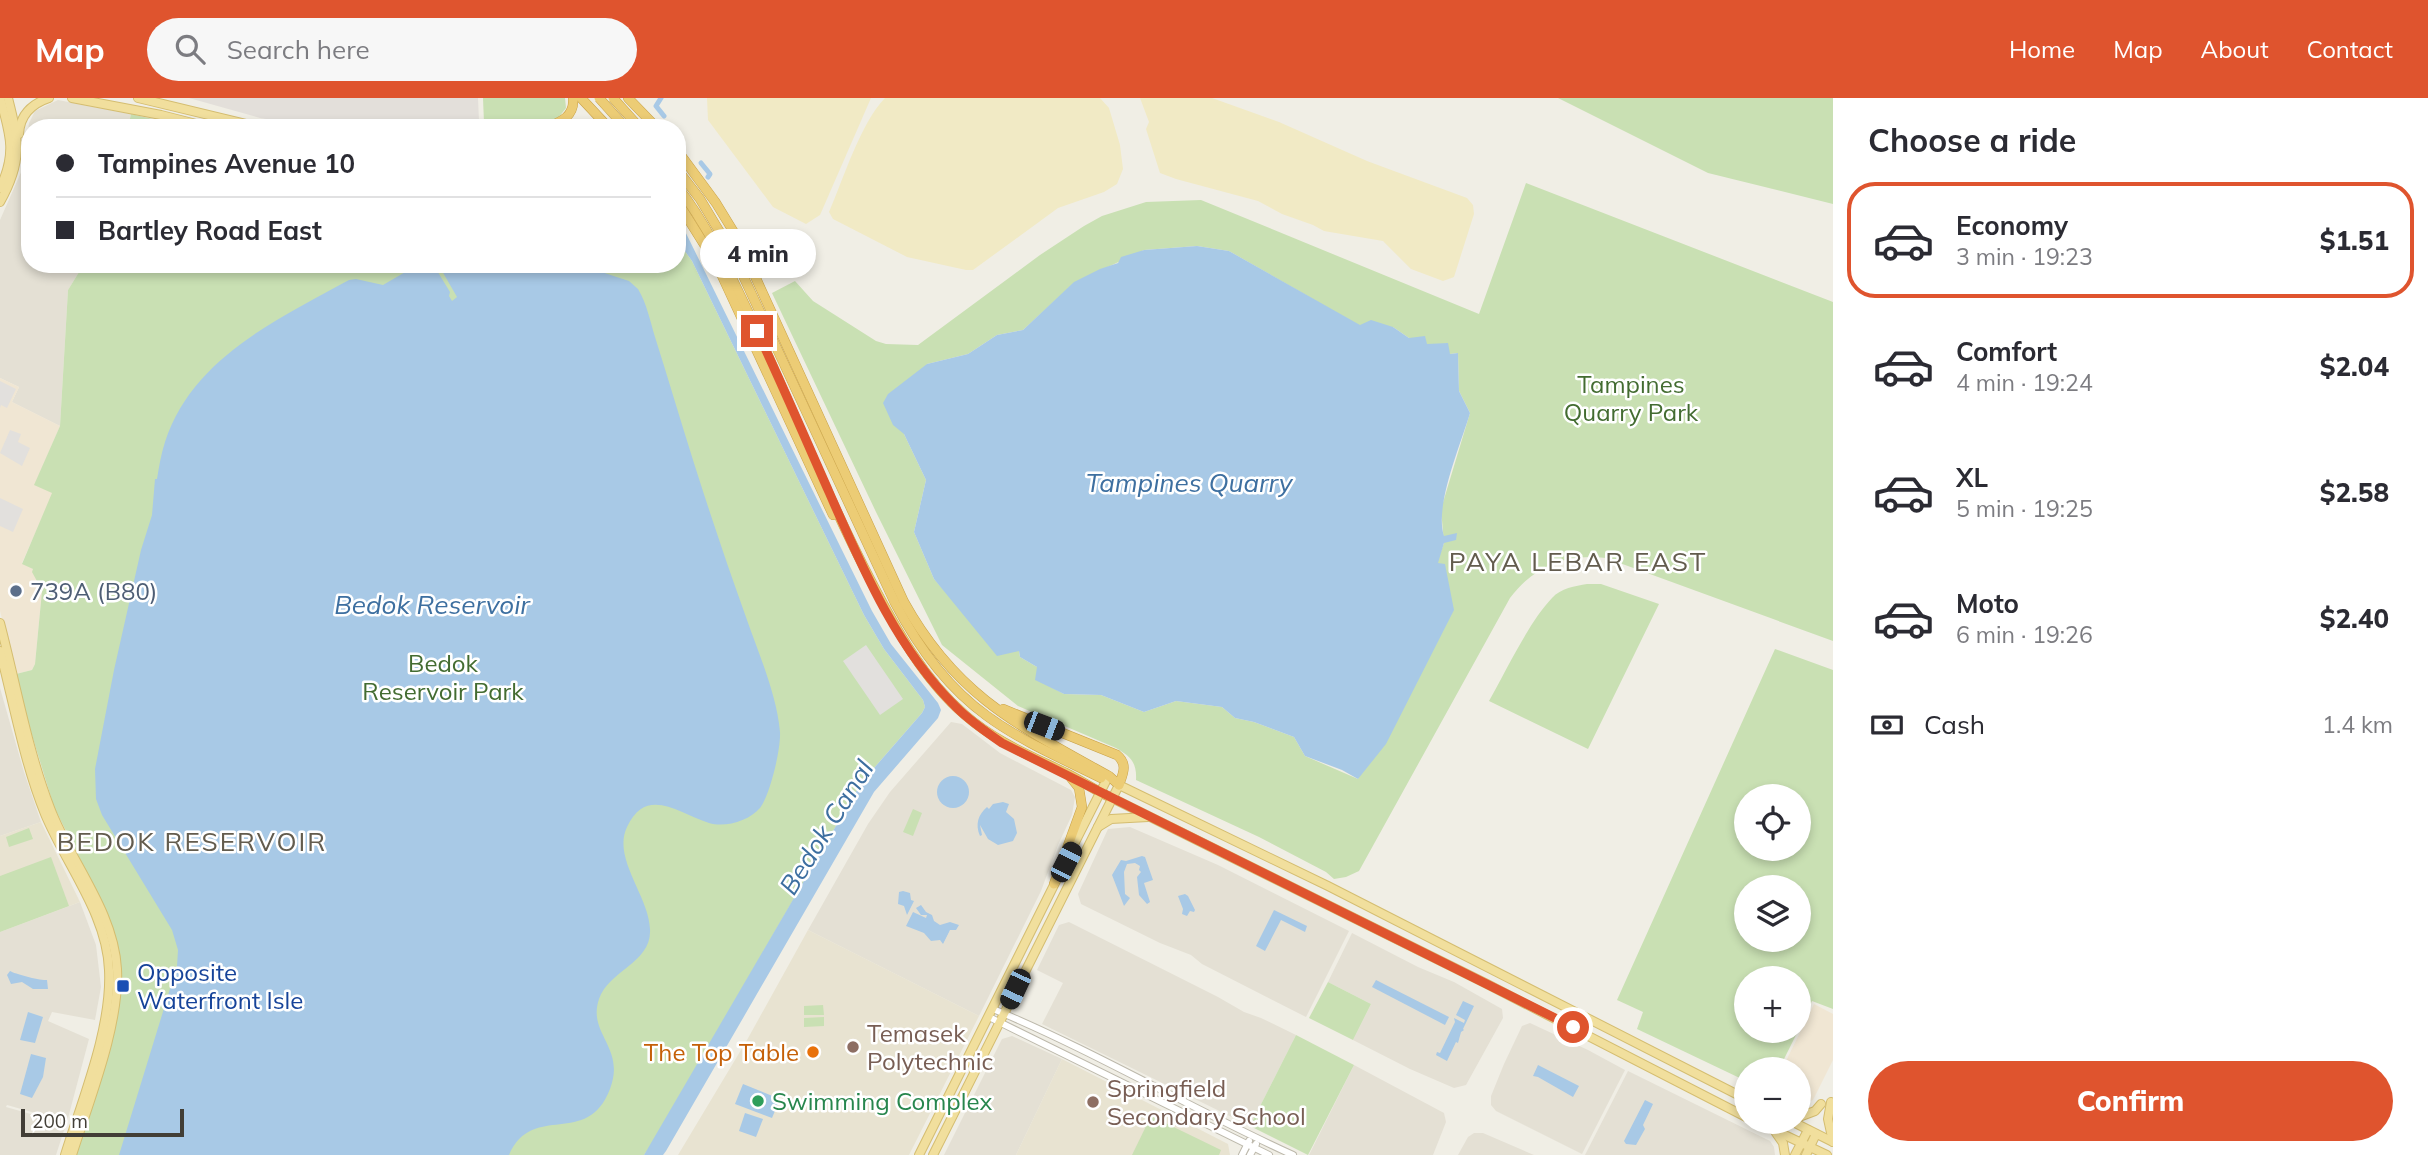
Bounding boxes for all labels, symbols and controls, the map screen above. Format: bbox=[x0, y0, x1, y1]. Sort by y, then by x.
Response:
search box bbox=[147, 18, 637, 81]
text: Map bbox=[35, 29, 105, 70]
icon: search bbox=[171, 30, 209, 68]
text: Search here bbox=[227, 33, 370, 66]
text: Home bbox=[2009, 34, 2075, 64]
text: Map bbox=[2113, 34, 2163, 64]
text: About bbox=[2201, 34, 2269, 64]
text: Contact bbox=[2307, 34, 2393, 64]
text: Choose a ride bbox=[1868, 120, 2076, 160]
text: Tampines Avenue 10 bbox=[98, 147, 355, 180]
icon: car bbox=[1872, 209, 1935, 272]
text: Economy bbox=[1956, 209, 2068, 242]
text: Bartley Road East bbox=[98, 214, 322, 247]
text: $1.51 bbox=[2320, 224, 2389, 257]
callout: 4 min bbox=[699, 230, 815, 278]
text: 4 min bbox=[727, 239, 789, 268]
text: 3 min · 19:23 bbox=[1956, 242, 2093, 271]
route end bbox=[741, 315, 773, 347]
icon: car bbox=[1872, 335, 1935, 398]
text: Comfort bbox=[1956, 335, 2057, 368]
text: $2.04 bbox=[2320, 350, 2389, 383]
text: 4 min · 19:24 bbox=[1956, 368, 2093, 397]
park label: Tampines Quarry Park bbox=[1564, 369, 1699, 427]
icon: car bbox=[1872, 461, 1935, 524]
text: XL bbox=[1956, 461, 1988, 494]
water label: Tampines Quarry bbox=[1085, 466, 1294, 499]
text: $2.58 bbox=[2320, 476, 2389, 509]
text: 5 min · 19:25 bbox=[1956, 494, 2093, 523]
district label: PAYA LEBAR EAST bbox=[1449, 545, 1707, 578]
place label: 739A (B80) bbox=[30, 576, 158, 606]
marker: 739A (B80) bbox=[8, 583, 24, 599]
icon: car bbox=[1872, 587, 1935, 650]
text: Moto bbox=[1956, 587, 2019, 620]
water label: Bedok Reservoir bbox=[334, 588, 531, 621]
text: $2.40 bbox=[2320, 602, 2389, 635]
text: 6 min · 19:26 bbox=[1956, 620, 2093, 649]
park label: Bedok Reservoir Park bbox=[362, 648, 524, 706]
icon: cash bbox=[1868, 706, 1906, 744]
text: Cash bbox=[1924, 708, 1985, 741]
car bbox=[1021, 709, 1068, 743]
text: 1.4 km bbox=[2322, 710, 2393, 739]
water label: Bedok Canal bbox=[772, 753, 881, 900]
map controls bbox=[1734, 784, 1811, 1134]
button: locate bbox=[1734, 784, 1811, 861]
district label: BEDOK RESERVOIR bbox=[57, 825, 327, 858]
car bbox=[1048, 839, 1085, 885]
button: layers bbox=[1734, 875, 1811, 952]
place label: Opposite Waterfront Isle bbox=[137, 957, 303, 1015]
car bbox=[997, 966, 1034, 1012]
button: + bbox=[1734, 966, 1811, 1043]
marker: Opposite Waterfront Isle bbox=[115, 978, 131, 994]
route start bbox=[1557, 1011, 1589, 1043]
place label: Temasek Polytechnic bbox=[867, 1018, 994, 1076]
place label: The Top Table bbox=[644, 1037, 799, 1067]
marker: Temasek Polytechnic bbox=[845, 1039, 861, 1055]
marker: The Top Table bbox=[805, 1044, 821, 1060]
button: − bbox=[1734, 1057, 1811, 1134]
button: Confirm bbox=[1868, 1061, 2393, 1141]
place label: Springfield Secondary School bbox=[1107, 1073, 1306, 1131]
place label: Swimming Complex bbox=[772, 1086, 992, 1116]
marker: Swimming Complex bbox=[750, 1093, 766, 1109]
marker: Springfield Secondary School bbox=[1085, 1094, 1101, 1110]
scale bar bbox=[21, 1106, 184, 1138]
text: 200 m bbox=[32, 1109, 88, 1133]

